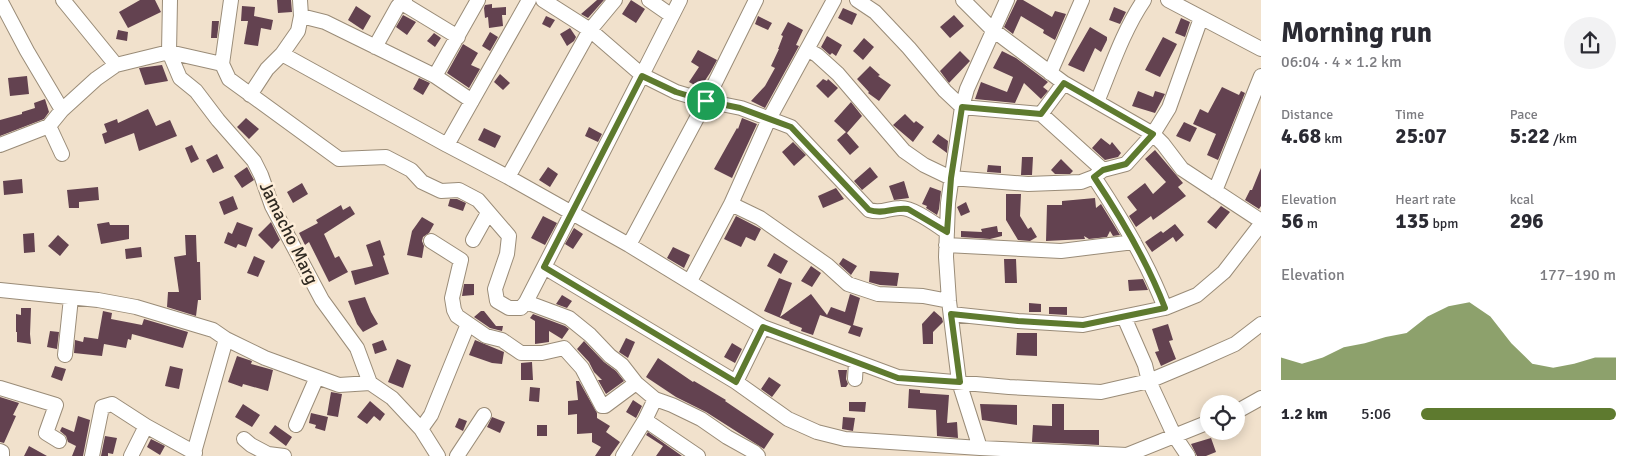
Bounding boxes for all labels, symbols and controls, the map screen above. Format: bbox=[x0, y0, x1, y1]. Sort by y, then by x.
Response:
text: Morning run bbox=[1281, 16, 1432, 50]
button: share bbox=[1564, 17, 1616, 69]
text: 06:04 · 4 × 1.2 km bbox=[1281, 52, 1402, 72]
pin bbox=[685, 80, 727, 122]
icon: arrive bbox=[692, 87, 720, 115]
text: Distance bbox=[1281, 106, 1333, 123]
text: Time bbox=[1395, 106, 1424, 123]
text: Pace bbox=[1510, 106, 1538, 123]
text: 4.68 bbox=[1281, 123, 1321, 149]
text: 25:07 bbox=[1395, 123, 1447, 149]
text: 5:22 bbox=[1510, 123, 1550, 149]
text: km bbox=[1321, 130, 1342, 147]
text: /km bbox=[1550, 130, 1577, 147]
street label: Jamacho Marg bbox=[255, 178, 323, 288]
text: Elevation bbox=[1281, 191, 1337, 208]
text: Heart rate bbox=[1395, 191, 1456, 208]
text: kcal bbox=[1510, 191, 1534, 208]
text: 56 bbox=[1281, 208, 1304, 234]
text: 135 bbox=[1395, 208, 1429, 234]
text: 296 bbox=[1510, 208, 1544, 234]
text: m bbox=[1304, 215, 1318, 232]
text: bpm bbox=[1429, 215, 1458, 232]
text: Elevation bbox=[1281, 265, 1345, 285]
text: 177–190 m bbox=[1539, 265, 1616, 285]
map controls bbox=[1200, 395, 1245, 440]
button: locate bbox=[1200, 395, 1245, 440]
text: 1.2 km bbox=[1281, 404, 1328, 424]
text: 5:06 bbox=[1361, 404, 1391, 424]

